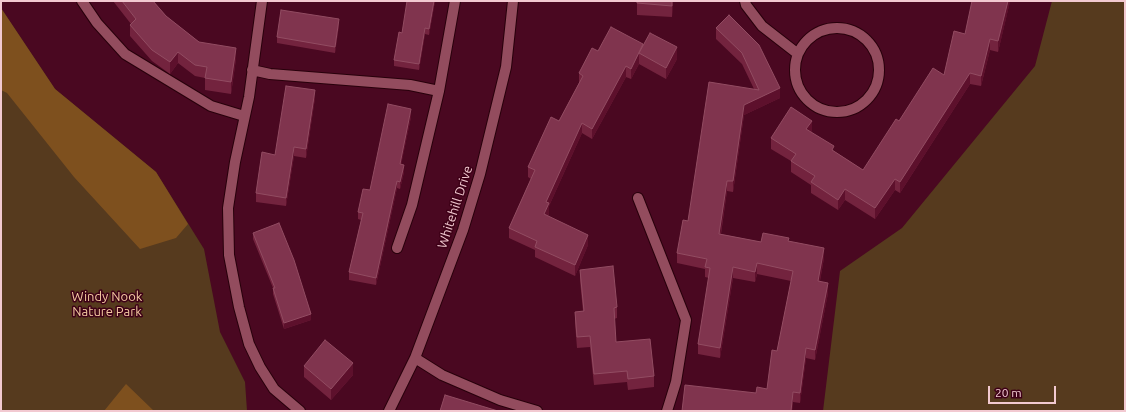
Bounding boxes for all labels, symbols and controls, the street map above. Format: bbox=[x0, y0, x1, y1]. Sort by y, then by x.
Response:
street label: Whitehill Drive bbox=[434, 164, 476, 250]
park label: Windy Nook Nature Park bbox=[72, 289, 142, 320]
scale bar bbox=[990, 378, 1058, 404]
text: 20 m bbox=[995, 386, 1022, 399]

